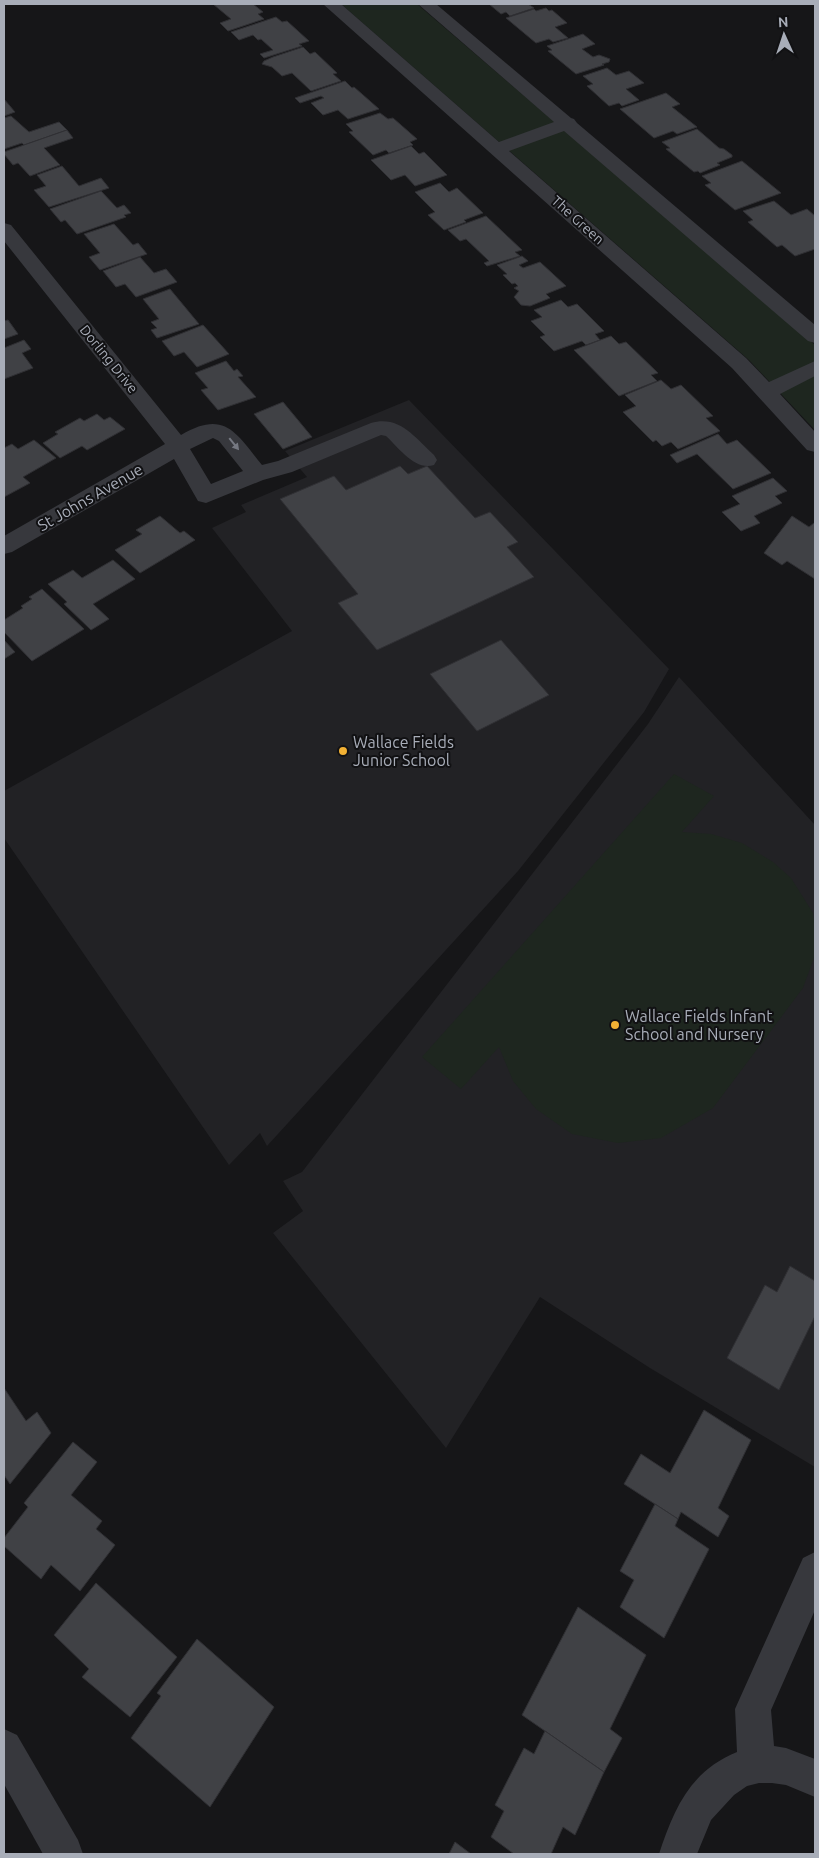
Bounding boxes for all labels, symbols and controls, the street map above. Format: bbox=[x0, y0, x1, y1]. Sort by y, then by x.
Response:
north arrow bbox=[759, 10, 809, 60]
text: N bbox=[778, 14, 789, 30]
street label: The Green bbox=[549, 192, 607, 248]
street label: Dorling Drive bbox=[77, 322, 141, 396]
one-way arrow bbox=[228, 438, 239, 451]
street label: St Johns Avenue bbox=[34, 460, 146, 534]
place label: Wallace Fields Junior School bbox=[353, 733, 454, 769]
marker: Wallace Fields Junior School bbox=[337, 745, 349, 757]
place label: Wallace Fields Infant School and Nursery bbox=[625, 1007, 773, 1043]
marker: Wallace Fields Infant School and Nursery bbox=[609, 1019, 621, 1031]

